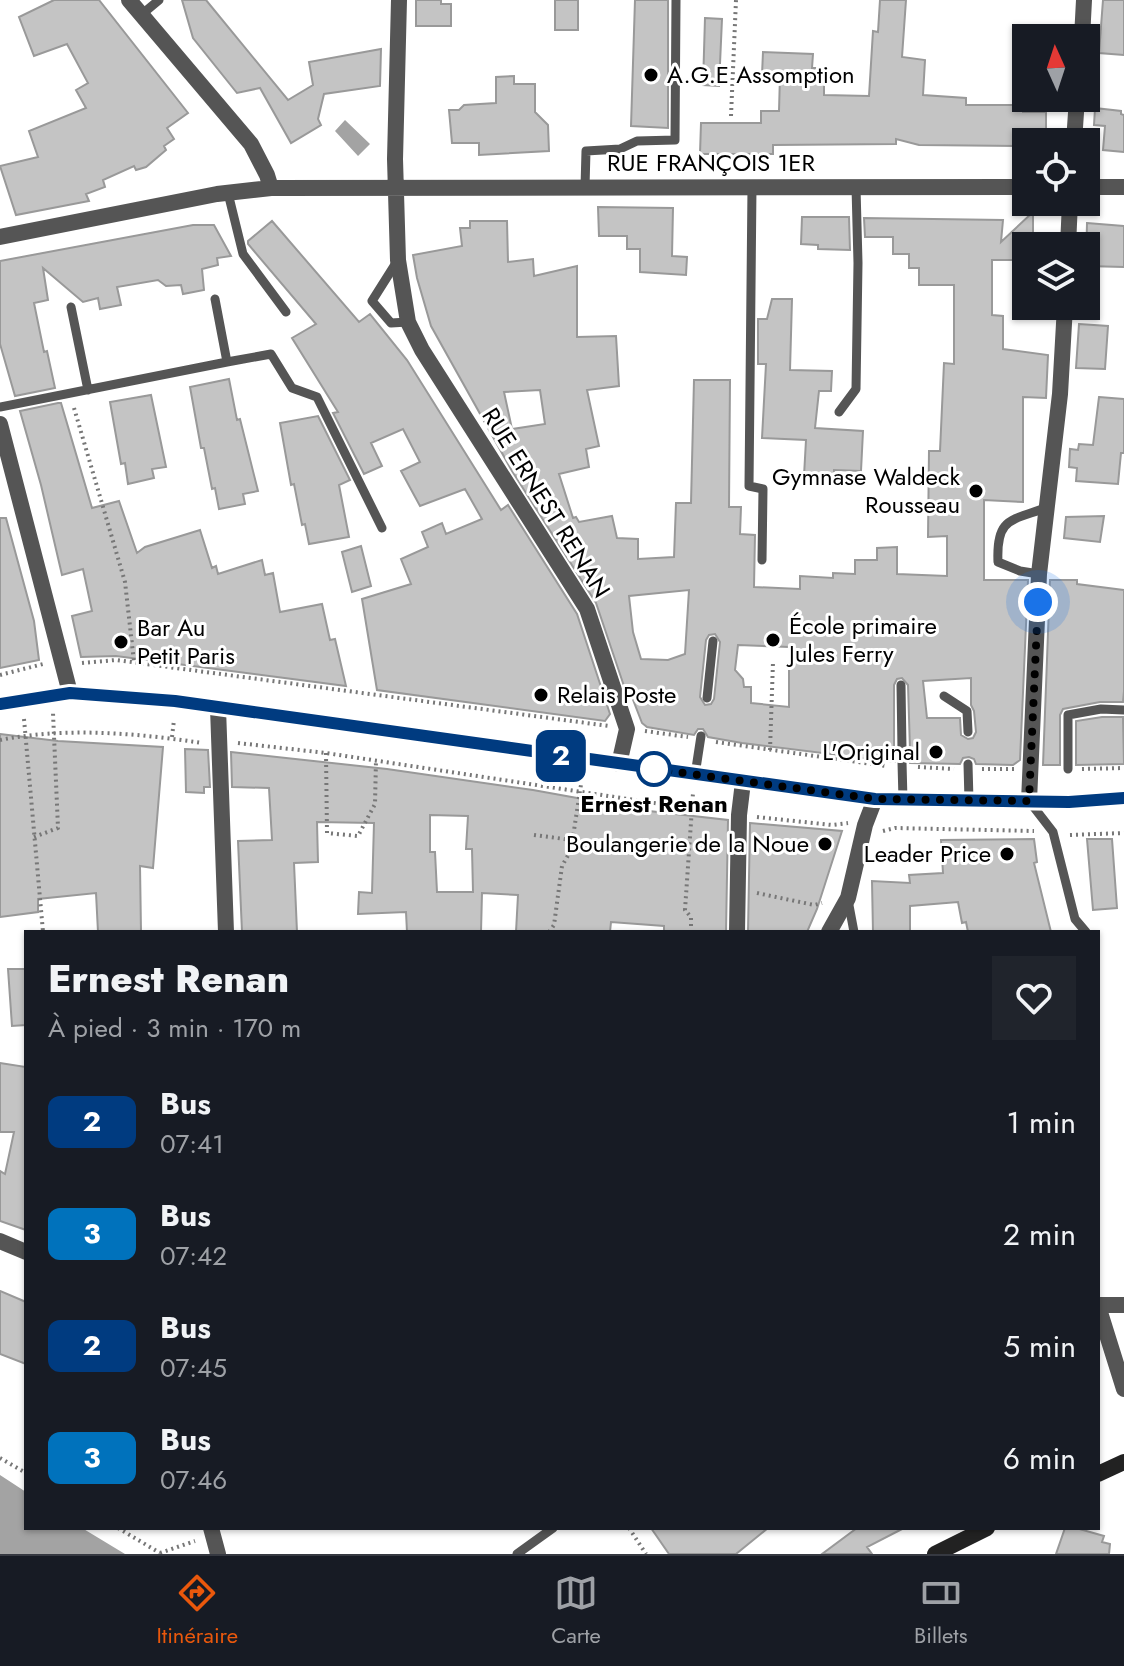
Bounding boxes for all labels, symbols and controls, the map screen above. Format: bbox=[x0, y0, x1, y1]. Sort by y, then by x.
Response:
north arrow bbox=[1012, 24, 1100, 112]
map controls bbox=[1012, 24, 1100, 320]
place label: A.G.E Assomption bbox=[667, 57, 855, 92]
marker: A.G.E Assomption bbox=[642, 66, 660, 84]
button: locate bbox=[1012, 128, 1100, 216]
street label: RUE FRANÇOIS 1ER bbox=[607, 145, 815, 180]
button: layers bbox=[1012, 232, 1100, 320]
street label: RUE ERNEST RENAN bbox=[474, 401, 619, 605]
place label: Gymnase Waldeck Rousseau bbox=[772, 459, 960, 522]
marker: Gymnase Waldeck Rousseau bbox=[967, 482, 985, 500]
your location bbox=[1018, 582, 1058, 622]
place label: École primaire Jules Ferry bbox=[786, 608, 937, 671]
place label: Bar Au Petit Paris bbox=[137, 610, 235, 673]
marker: École primaire Jules Ferry bbox=[764, 631, 782, 649]
marker: Bar Au Petit Paris bbox=[112, 633, 130, 651]
place label: Relais Poste bbox=[557, 677, 676, 712]
marker: Relais Poste bbox=[532, 686, 550, 704]
line badge: 2 bbox=[535, 730, 587, 782]
place label: L'Original bbox=[822, 734, 920, 769]
text: 2 bbox=[552, 735, 570, 776]
marker: L'Original bbox=[927, 743, 945, 761]
marker: Ernest Renan bbox=[637, 752, 671, 786]
place label: Ernest Renan bbox=[580, 786, 728, 821]
place label: Boulangerie de la Noue bbox=[566, 826, 809, 861]
marker: Boulangerie de la Noue bbox=[816, 835, 834, 853]
place label: Leader Price bbox=[864, 836, 991, 871]
marker: Leader Price bbox=[998, 845, 1016, 863]
text: Ernest Renan bbox=[48, 951, 289, 1006]
button: heart bbox=[992, 956, 1076, 1040]
text: À pied · 3 min · 170 m bbox=[48, 1009, 301, 1047]
text: Bus bbox=[160, 1082, 211, 1125]
text: 2 bbox=[83, 1101, 101, 1142]
text: 1 min bbox=[1007, 1101, 1076, 1144]
text: 07:41 bbox=[160, 1125, 224, 1163]
text: Bus bbox=[160, 1194, 211, 1237]
text: 3 bbox=[83, 1213, 101, 1254]
text: 2 min bbox=[1003, 1213, 1076, 1256]
text: 07:42 bbox=[160, 1237, 227, 1275]
text: Bus bbox=[160, 1306, 211, 1349]
text: 2 bbox=[83, 1325, 101, 1366]
text: 5 min bbox=[1003, 1325, 1076, 1368]
text: 07:45 bbox=[160, 1349, 227, 1387]
text: Bus bbox=[160, 1418, 211, 1461]
text: 3 bbox=[83, 1437, 101, 1478]
text: 6 min bbox=[1003, 1437, 1076, 1480]
text: 07:46 bbox=[160, 1461, 227, 1499]
tab: Itinéraire bbox=[156, 1571, 238, 1651]
tab: Carte bbox=[551, 1571, 601, 1651]
tab: Billets bbox=[914, 1571, 968, 1651]

